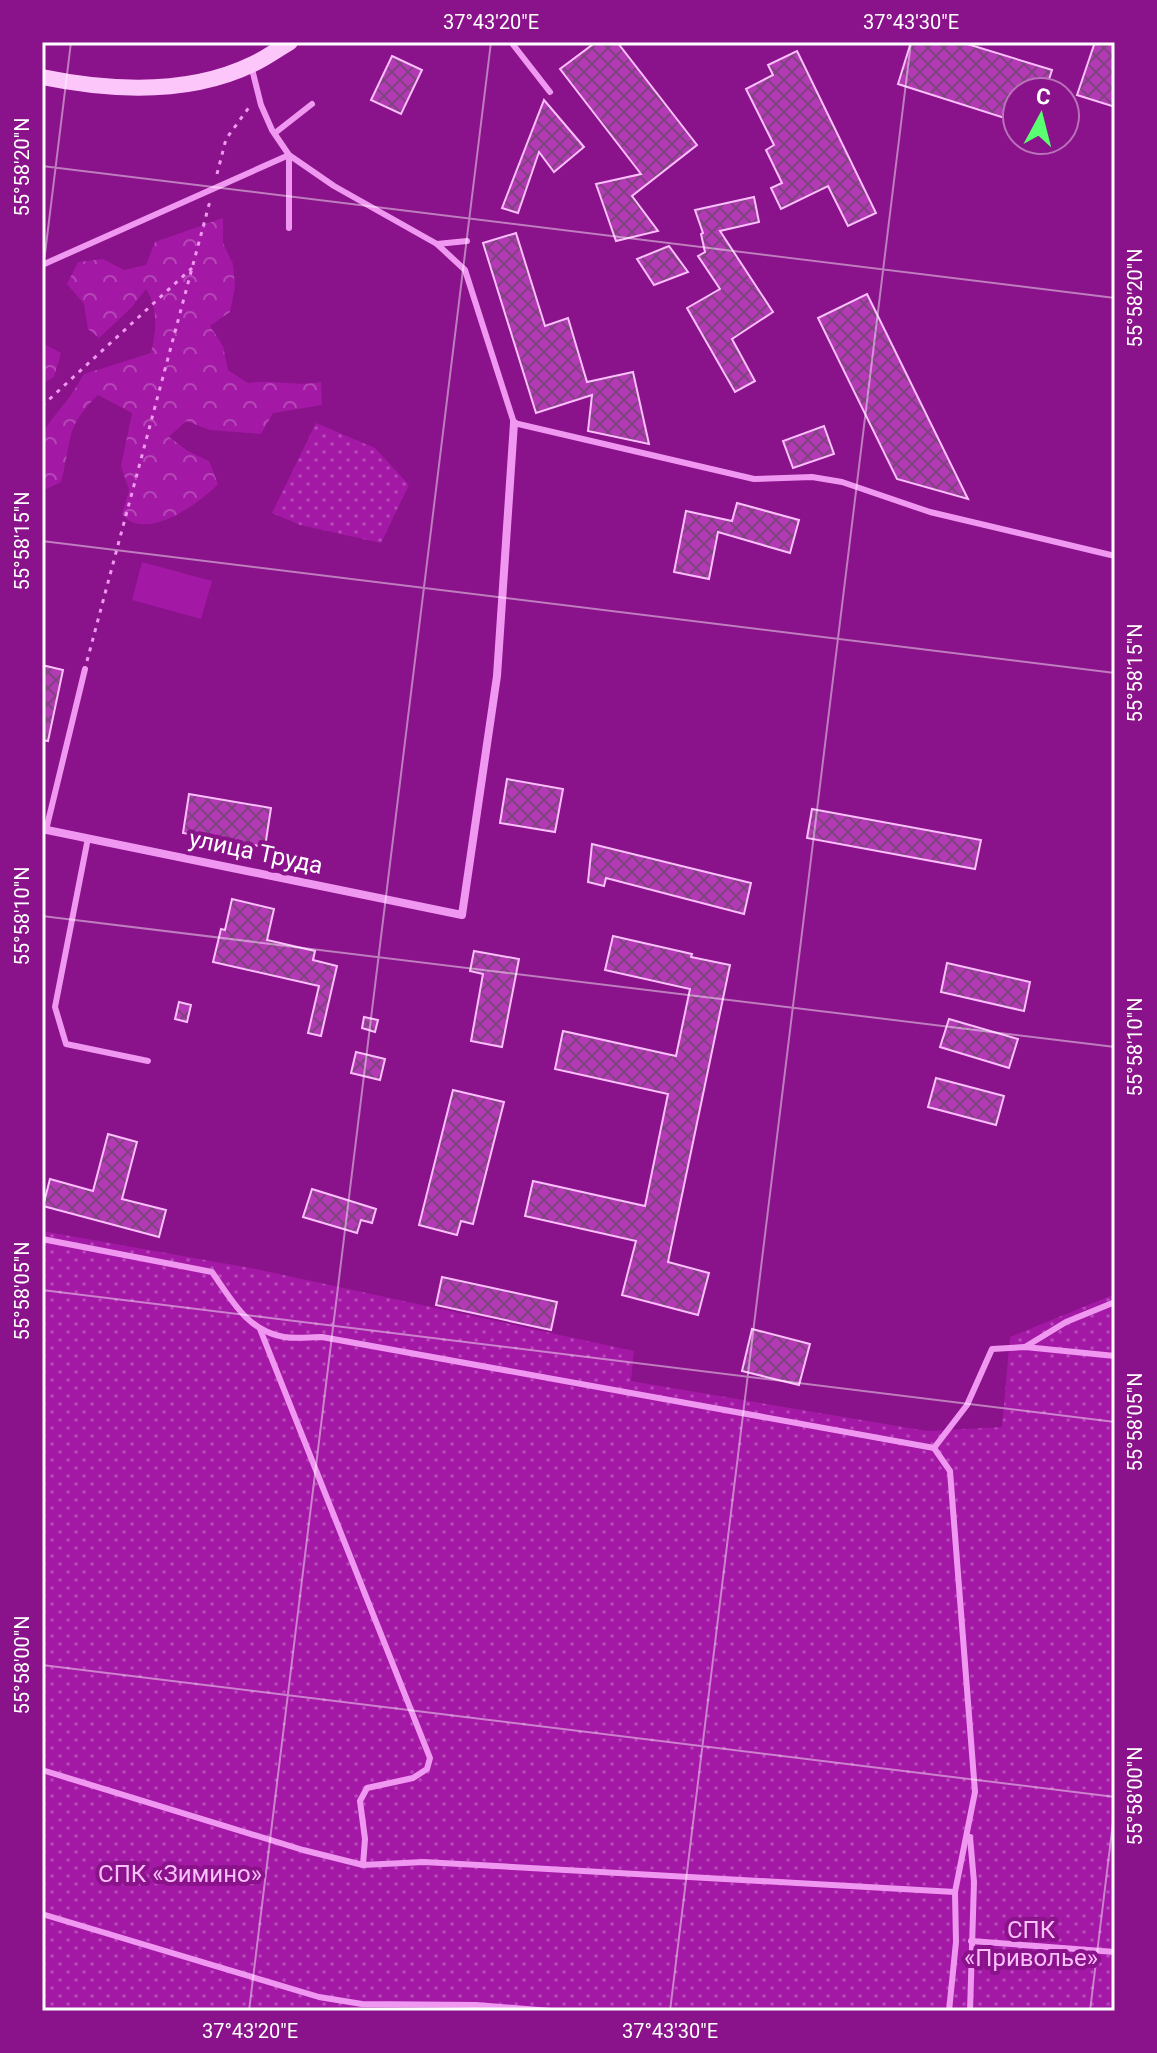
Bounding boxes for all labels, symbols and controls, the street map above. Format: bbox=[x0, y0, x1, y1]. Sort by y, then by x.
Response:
text: 37°43'20"E bbox=[443, 10, 539, 34]
text: 37°43'30"E bbox=[863, 10, 959, 34]
north arrow bbox=[1001, 76, 1081, 156]
text: С bbox=[1035, 83, 1052, 110]
text: 55°58'20"N bbox=[10, 117, 34, 217]
text: 55°58'20"N bbox=[1123, 248, 1147, 348]
text: 55°58'15"N bbox=[10, 491, 34, 591]
text: 55°58'15"N bbox=[1123, 623, 1147, 723]
street label: улица Труда bbox=[187, 824, 325, 880]
text: 55°58'10"N bbox=[10, 866, 34, 966]
text: 55°58'10"N bbox=[1123, 997, 1147, 1097]
text: 55°58'05"N bbox=[10, 1241, 34, 1341]
text: 55°58'05"N bbox=[1123, 1372, 1147, 1472]
text: 55°58'00"N bbox=[10, 1615, 34, 1715]
text: 55°58'00"N bbox=[1123, 1746, 1147, 1846]
park label: СПК «Зимино» bbox=[98, 1860, 262, 1888]
park label: СПК «Приволье» bbox=[964, 1916, 1098, 1972]
text: 37°43'20"E bbox=[202, 2019, 298, 2043]
text: 37°43'30"E bbox=[622, 2019, 718, 2043]

